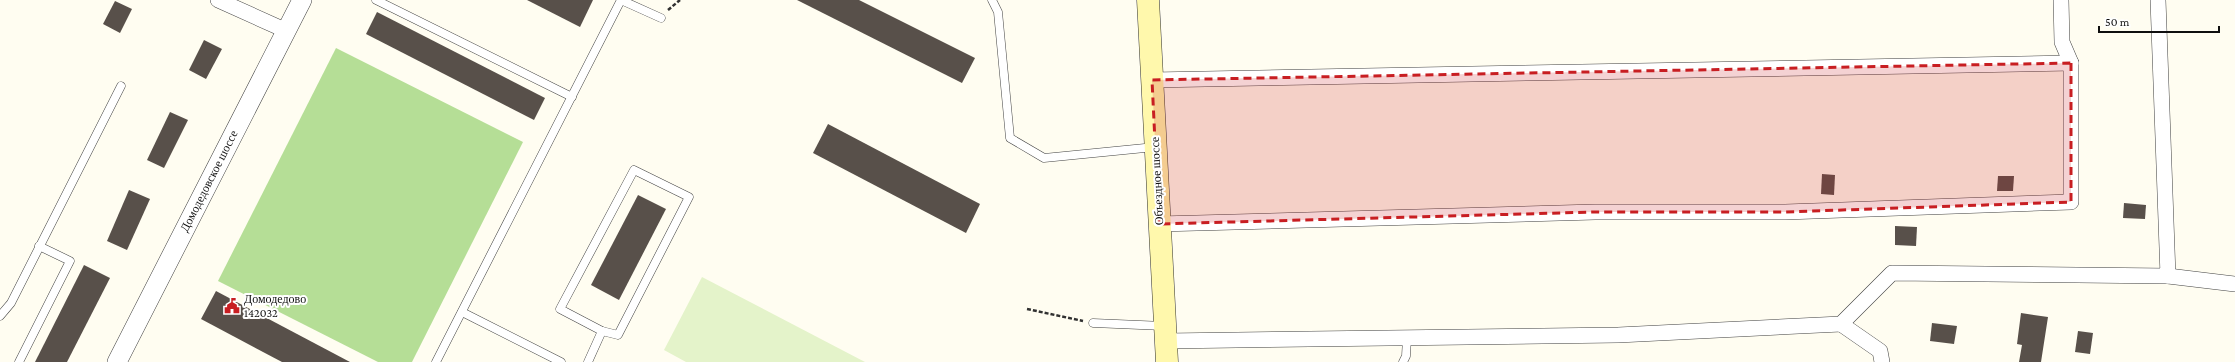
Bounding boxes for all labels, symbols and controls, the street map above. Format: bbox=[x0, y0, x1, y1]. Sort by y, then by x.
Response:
scale bar bbox=[2099, 8, 2219, 34]
text: 50 m bbox=[2105, 15, 2130, 29]
street label: Домодедовское шоссе bbox=[177, 128, 241, 234]
street label: Объездное шоссе bbox=[1148, 136, 1166, 226]
place label: Домодедово 142032 bbox=[244, 292, 306, 320]
public building icon: Домодедово 142032 bbox=[223, 297, 241, 315]

